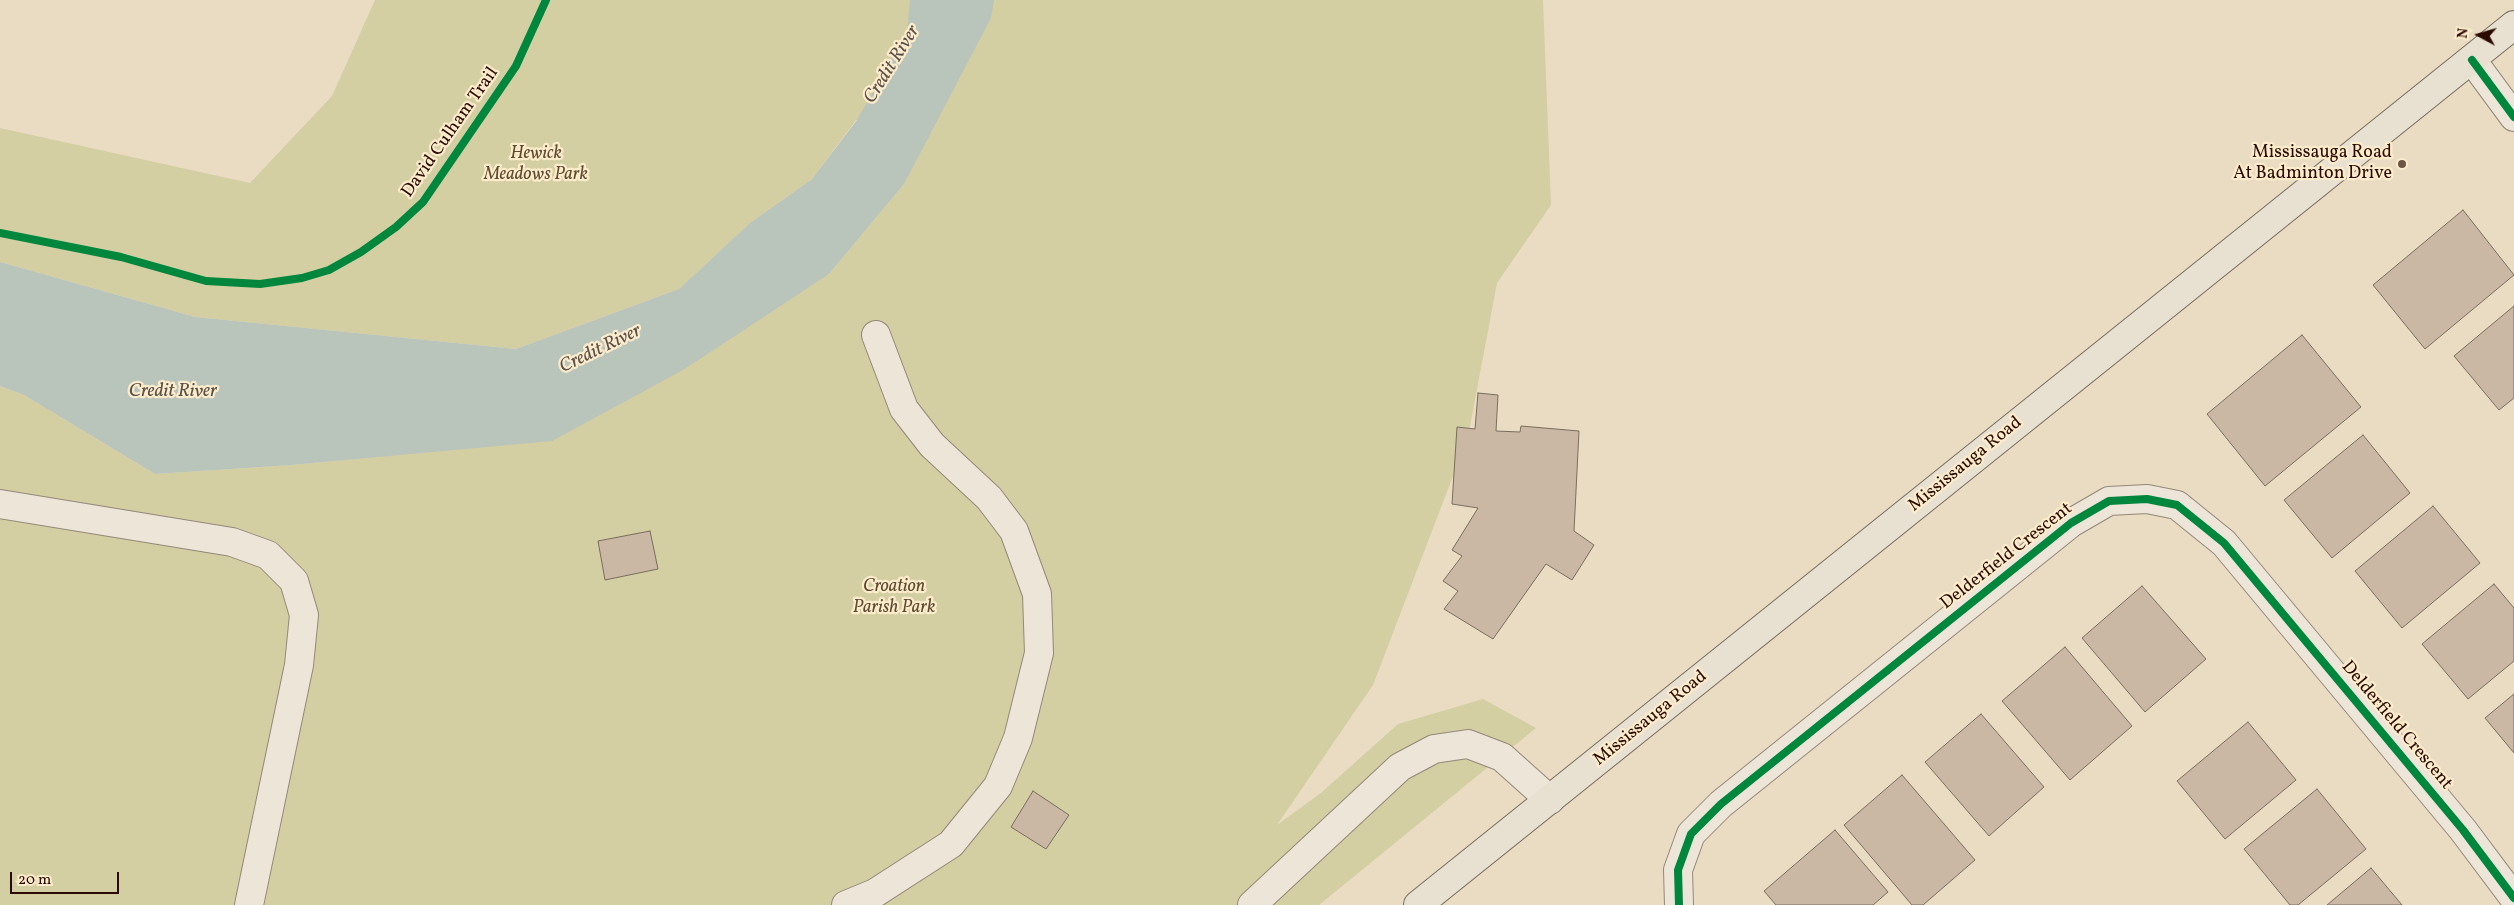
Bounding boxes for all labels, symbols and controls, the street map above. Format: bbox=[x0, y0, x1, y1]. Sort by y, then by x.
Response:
north arrow bbox=[2454, 10, 2504, 60]
water label: Credit River bbox=[860, 22, 926, 108]
text: N bbox=[2454, 27, 2474, 39]
street label: David Culham Trail bbox=[398, 64, 504, 202]
place label: Mississauga Road At Badminton Drive bbox=[2233, 143, 2392, 186]
park label: Hewick Meadows Park bbox=[484, 144, 588, 186]
marker: Mississauga Road At Badminton Drive bbox=[2396, 158, 2408, 170]
water label: Credit River bbox=[556, 320, 646, 380]
water label: Credit River bbox=[129, 382, 217, 404]
street label: Mississauga Road bbox=[1905, 413, 2027, 517]
street label: Delderfield Crescent bbox=[1937, 499, 2077, 615]
park label: Croation Parish Park bbox=[853, 577, 935, 620]
street label: Delderfield Crescent bbox=[2336, 657, 2456, 795]
street label: Mississauga Road bbox=[1590, 667, 1712, 771]
scale bar bbox=[12, 862, 121, 894]
text: 20 m bbox=[18, 870, 51, 891]

